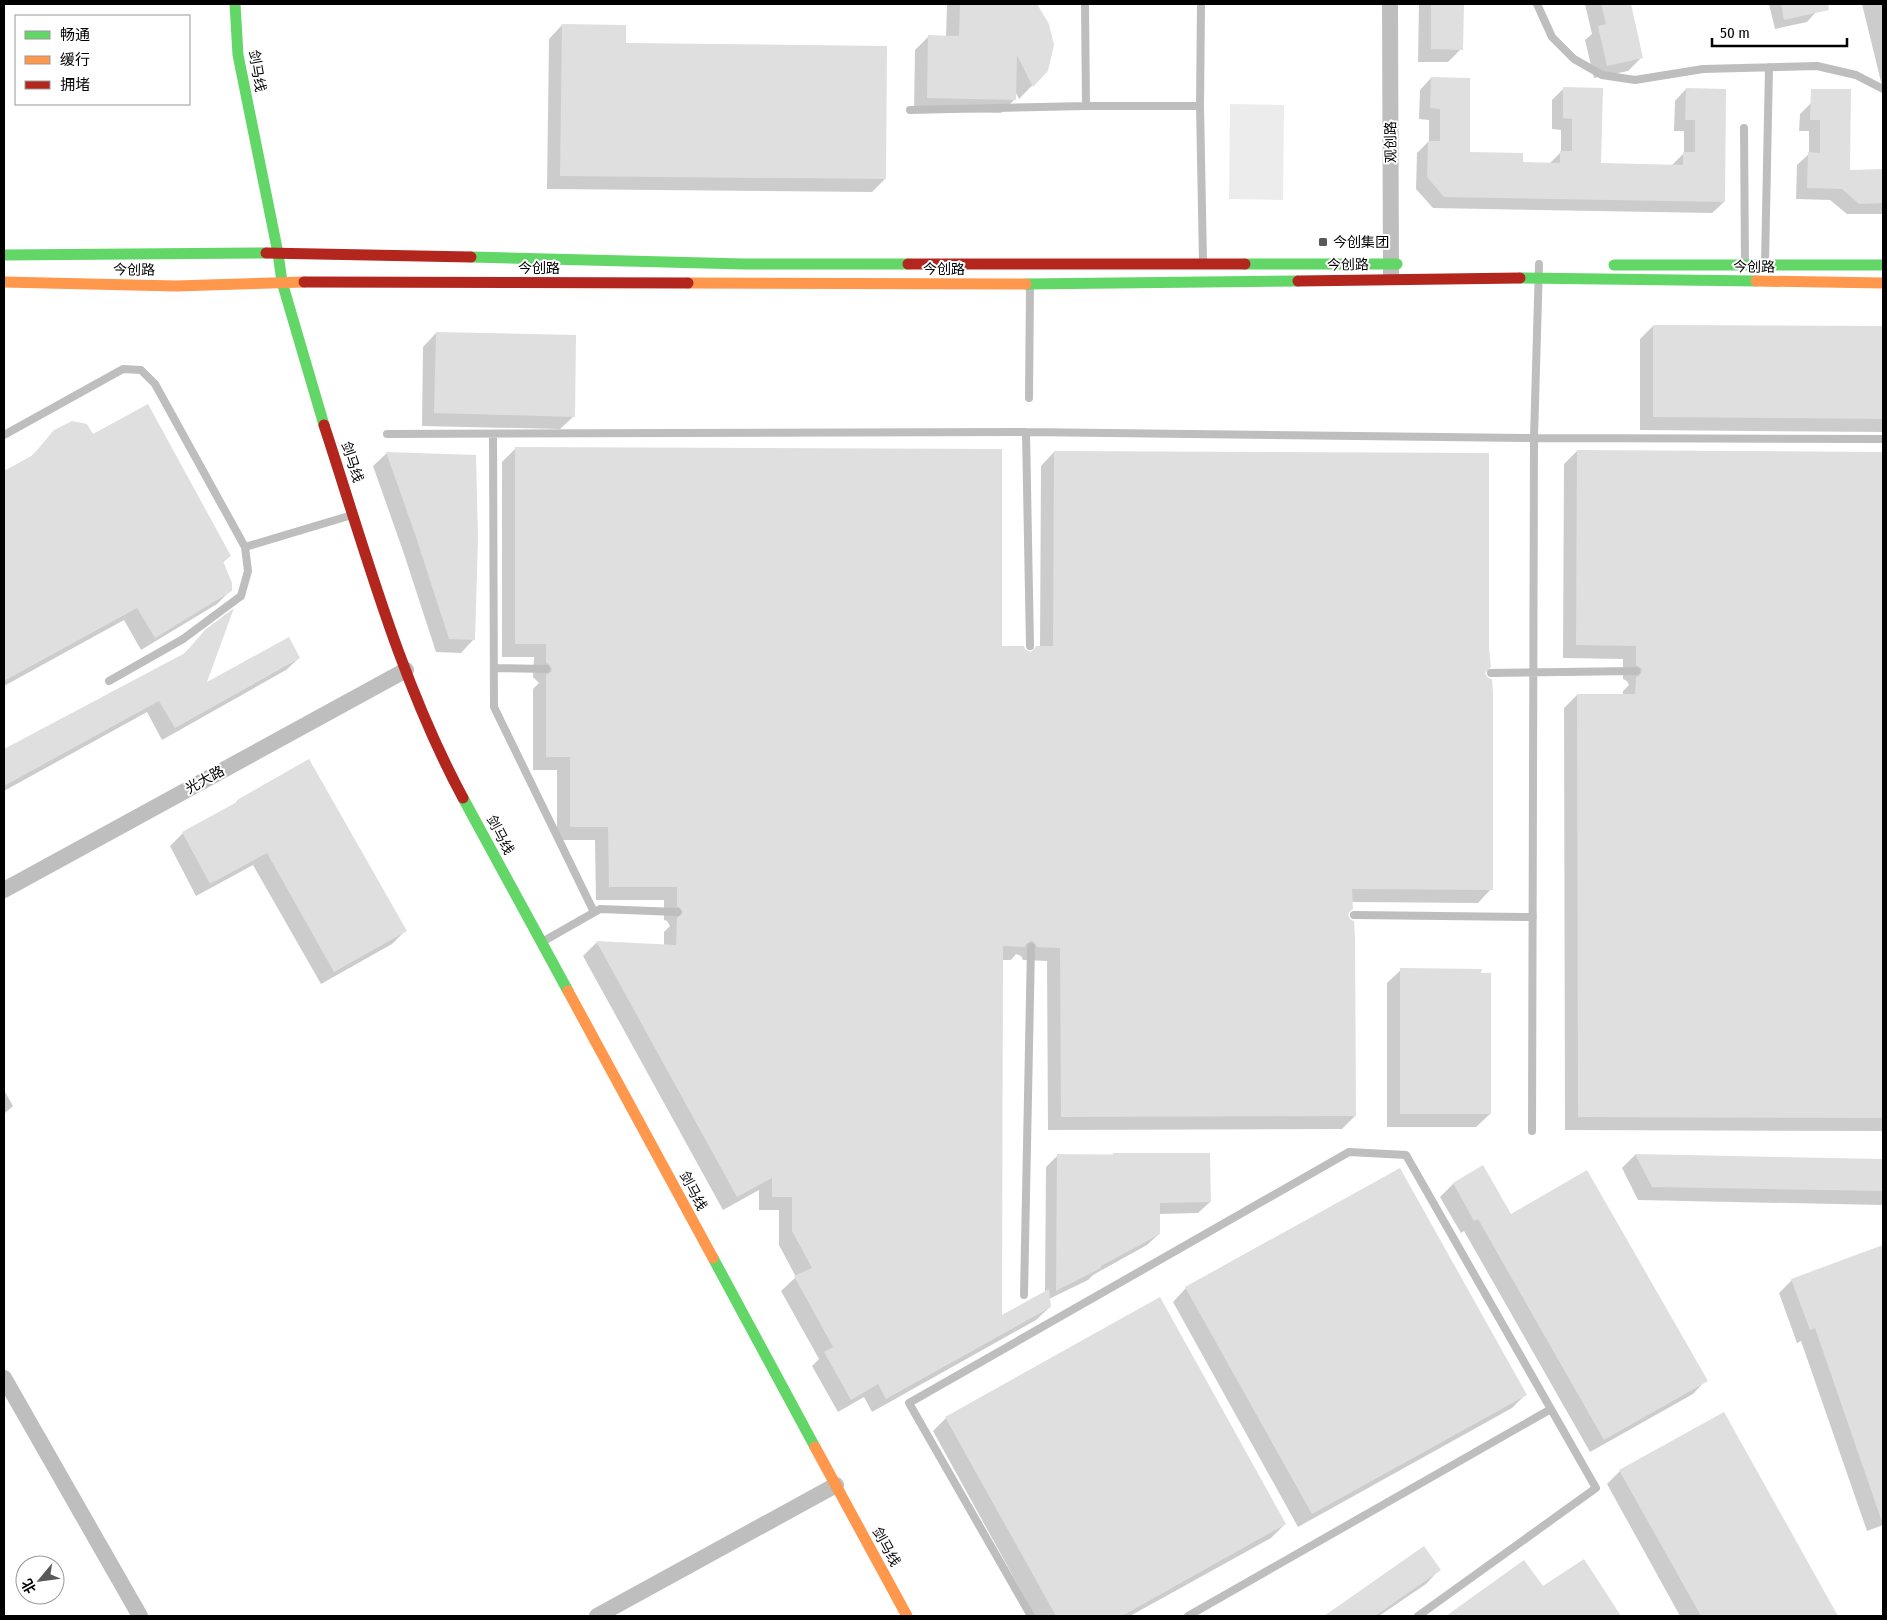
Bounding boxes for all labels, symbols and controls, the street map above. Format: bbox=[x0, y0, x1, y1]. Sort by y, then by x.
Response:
legend bbox=[15, 15, 190, 105]
scale bar bbox=[1712, 15, 1847, 47]
text: 50 m bbox=[1720, 24, 1750, 42]
text: 畅通 bbox=[60, 26, 90, 44]
street label: 剑马线 bbox=[245, 49, 269, 93]
text: 缓行 bbox=[60, 51, 90, 69]
text: 拥堵 bbox=[60, 76, 90, 94]
street label: 观创路 bbox=[1382, 121, 1400, 163]
place label: 今创集团 bbox=[1333, 234, 1389, 251]
marker: 今创集团 bbox=[1317, 236, 1329, 248]
street label: 今创路 bbox=[1327, 256, 1369, 274]
street label: 今创路 bbox=[1733, 258, 1775, 276]
street label: 今创路 bbox=[518, 260, 560, 277]
street label: 今创路 bbox=[113, 261, 155, 279]
street label: 今创路 bbox=[923, 261, 965, 278]
street label: 剑马线 bbox=[337, 439, 367, 485]
street label: 光大路 bbox=[183, 762, 227, 798]
street label: 剑马线 bbox=[483, 812, 517, 858]
street label: 剑马线 bbox=[676, 1168, 710, 1214]
street label: 剑马线 bbox=[868, 1525, 904, 1569]
north arrow bbox=[15, 1555, 65, 1605]
text: 北 bbox=[18, 1576, 40, 1596]

